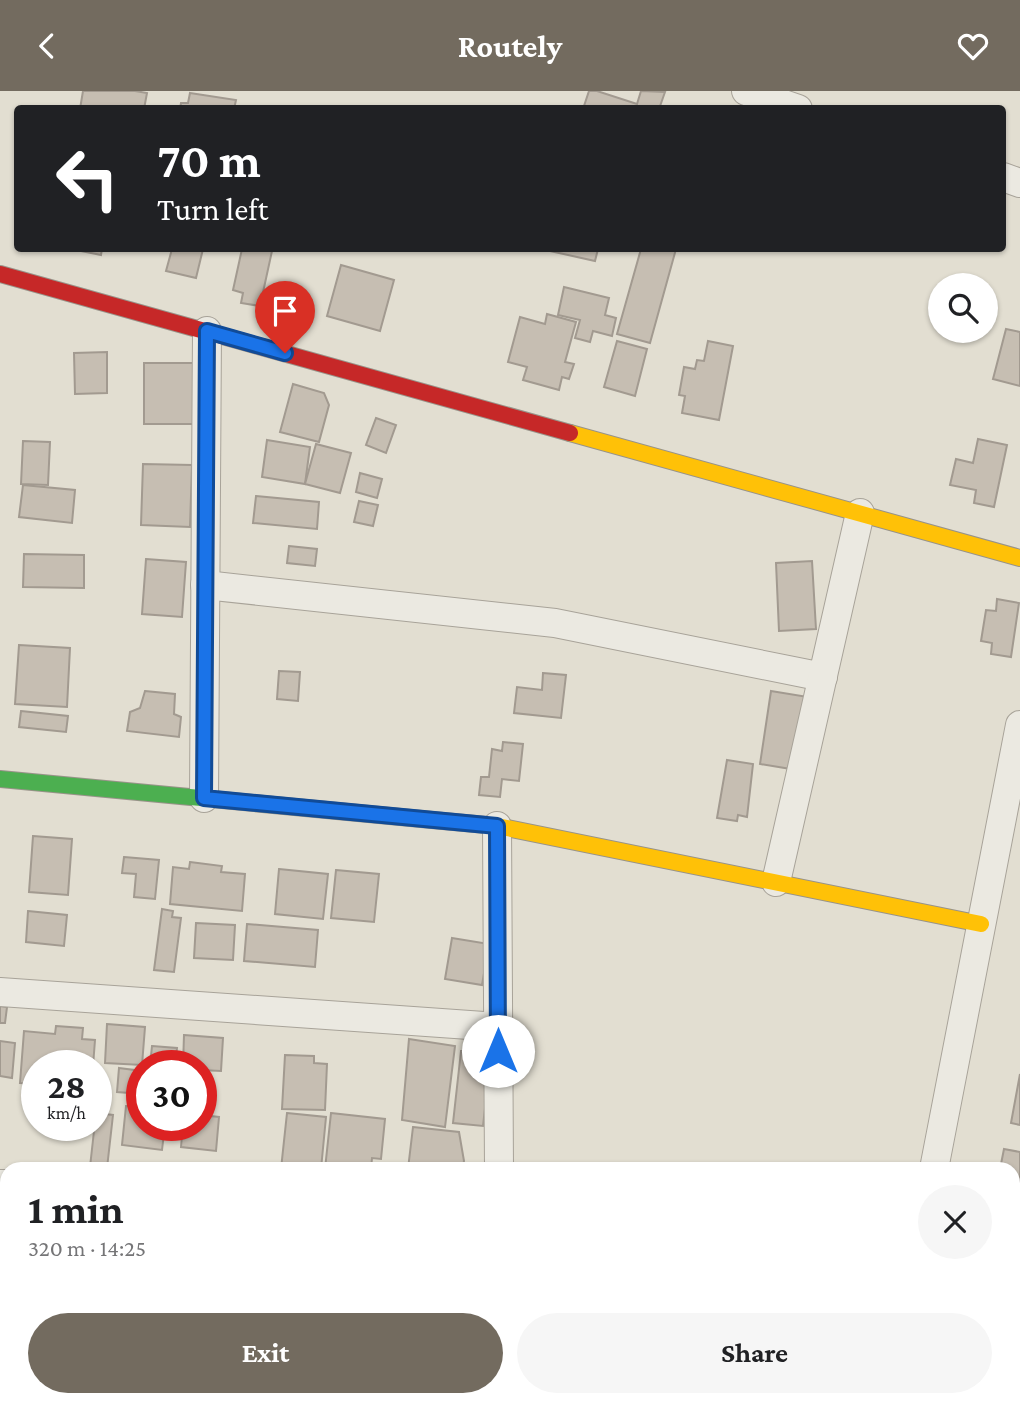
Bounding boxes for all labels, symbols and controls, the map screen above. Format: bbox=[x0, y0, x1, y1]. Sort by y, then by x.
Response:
icon: back bbox=[28, 27, 66, 65]
icon: heart bbox=[954, 27, 992, 65]
text: Routely bbox=[458, 28, 562, 64]
icon: left bbox=[42, 133, 133, 224]
text: 70 m bbox=[157, 133, 261, 188]
text: Turn left bbox=[157, 191, 268, 227]
map controls bbox=[928, 273, 998, 343]
button: search bbox=[928, 273, 998, 343]
pin bbox=[255, 281, 315, 353]
icon: arrive bbox=[266, 292, 304, 330]
position arrow bbox=[461, 1014, 535, 1088]
speed limit sign: 30 bbox=[126, 1050, 217, 1141]
text: 28 bbox=[47, 1067, 86, 1106]
text: km/h bbox=[47, 1103, 86, 1123]
text: 1 min bbox=[28, 1185, 124, 1232]
button: close bbox=[918, 1185, 992, 1259]
text: 320 m · 14:25 bbox=[28, 1235, 146, 1261]
button: Exit bbox=[28, 1313, 503, 1393]
button: Share bbox=[517, 1313, 992, 1393]

